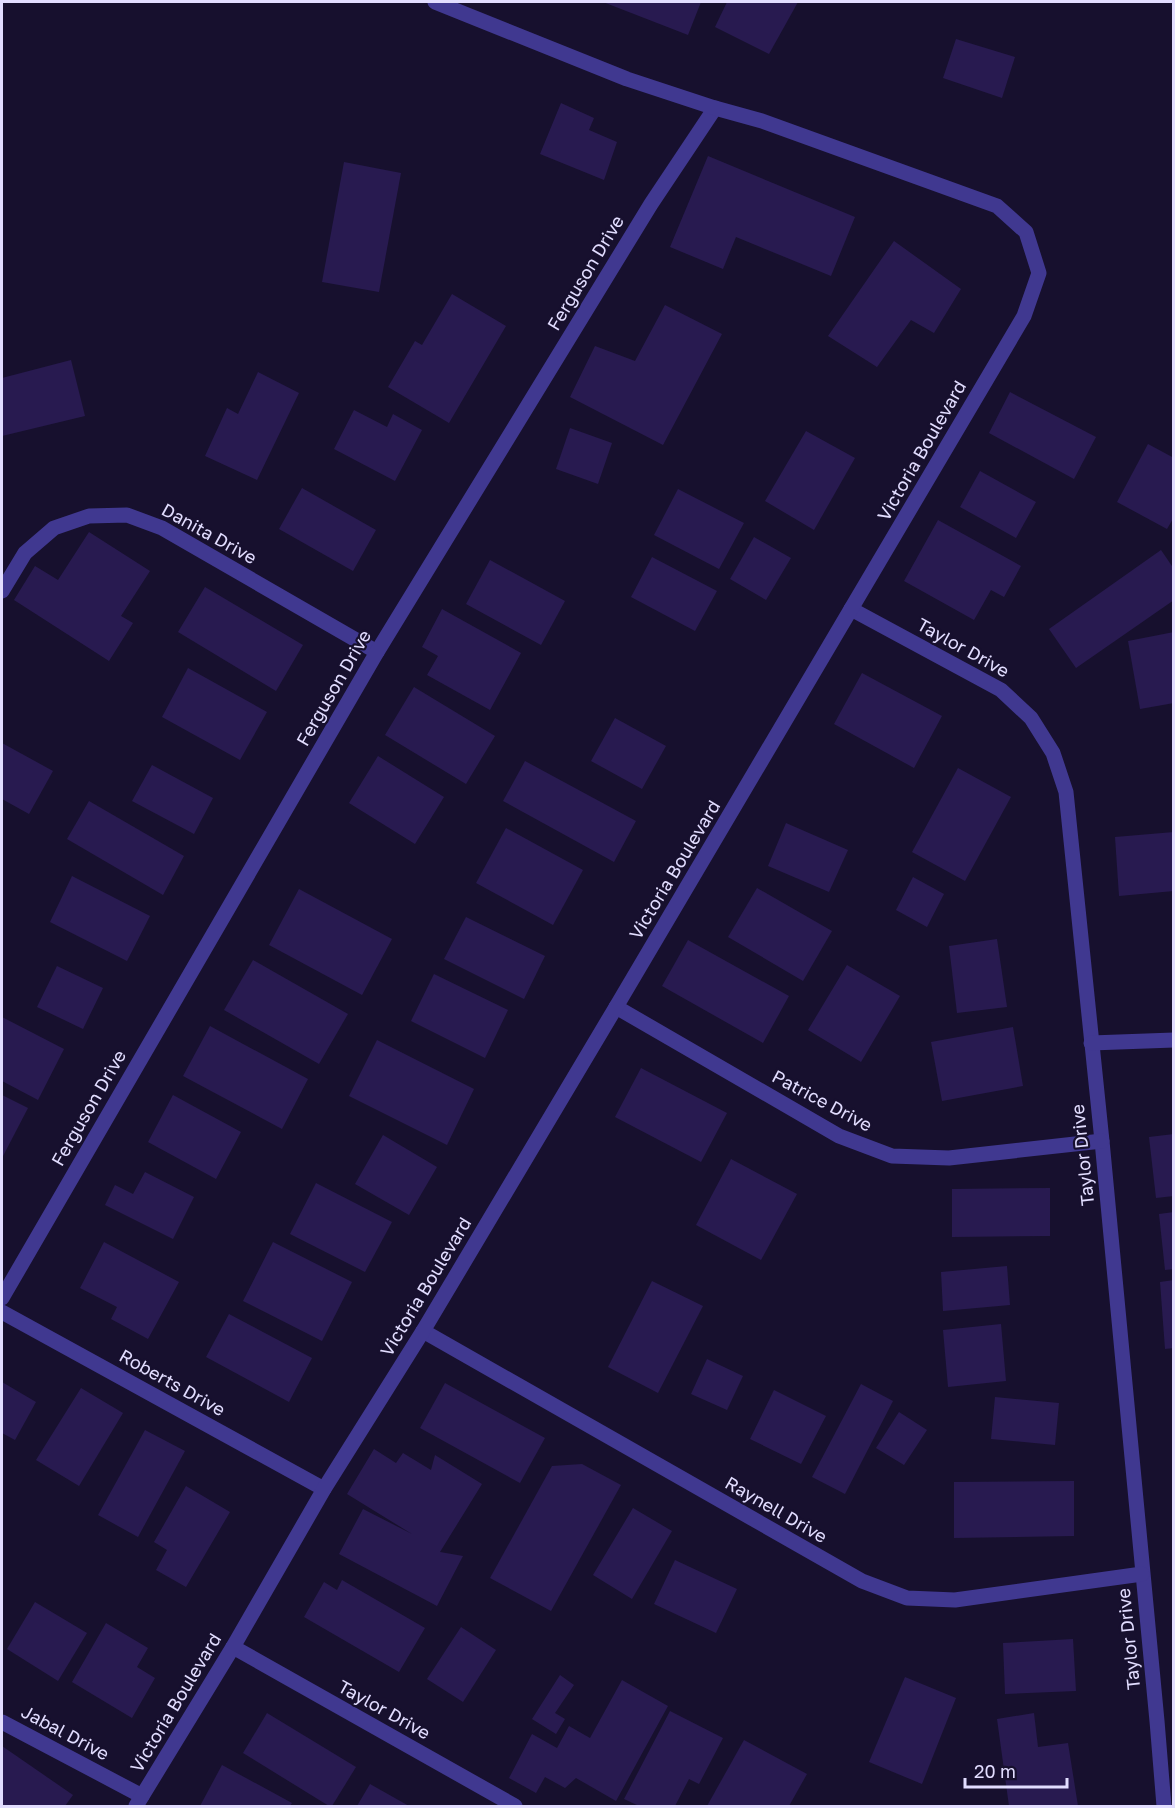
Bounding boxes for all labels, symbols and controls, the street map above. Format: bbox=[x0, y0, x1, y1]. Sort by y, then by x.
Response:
street label: Ferguson Drive bbox=[542, 211, 628, 334]
street label: Victoria Boulevard bbox=[872, 376, 970, 525]
street label: Danita Drive bbox=[158, 498, 261, 568]
street label: Taylor Drive bbox=[914, 613, 1013, 681]
street label: Ferguson Drive bbox=[291, 626, 375, 749]
street label: Victoria Boulevard bbox=[624, 796, 724, 943]
street label: Ferguson Drive bbox=[46, 1046, 130, 1169]
street label: Patrice Drive bbox=[769, 1065, 876, 1136]
street label: Taylor Drive bbox=[1066, 1103, 1098, 1207]
street label: Victoria Boulevard bbox=[375, 1213, 475, 1360]
street label: Roberts Drive bbox=[116, 1344, 229, 1420]
street label: Raynell Drive bbox=[722, 1471, 831, 1547]
street label: Taylor Drive bbox=[1112, 1587, 1144, 1691]
street label: Victoria Boulevard bbox=[125, 1629, 225, 1776]
street label: Taylor Drive bbox=[335, 1675, 434, 1743]
street label: Jabal Drive bbox=[18, 1700, 113, 1764]
scale bar bbox=[965, 1751, 1067, 1789]
text: 20 m bbox=[974, 1760, 1016, 1782]

